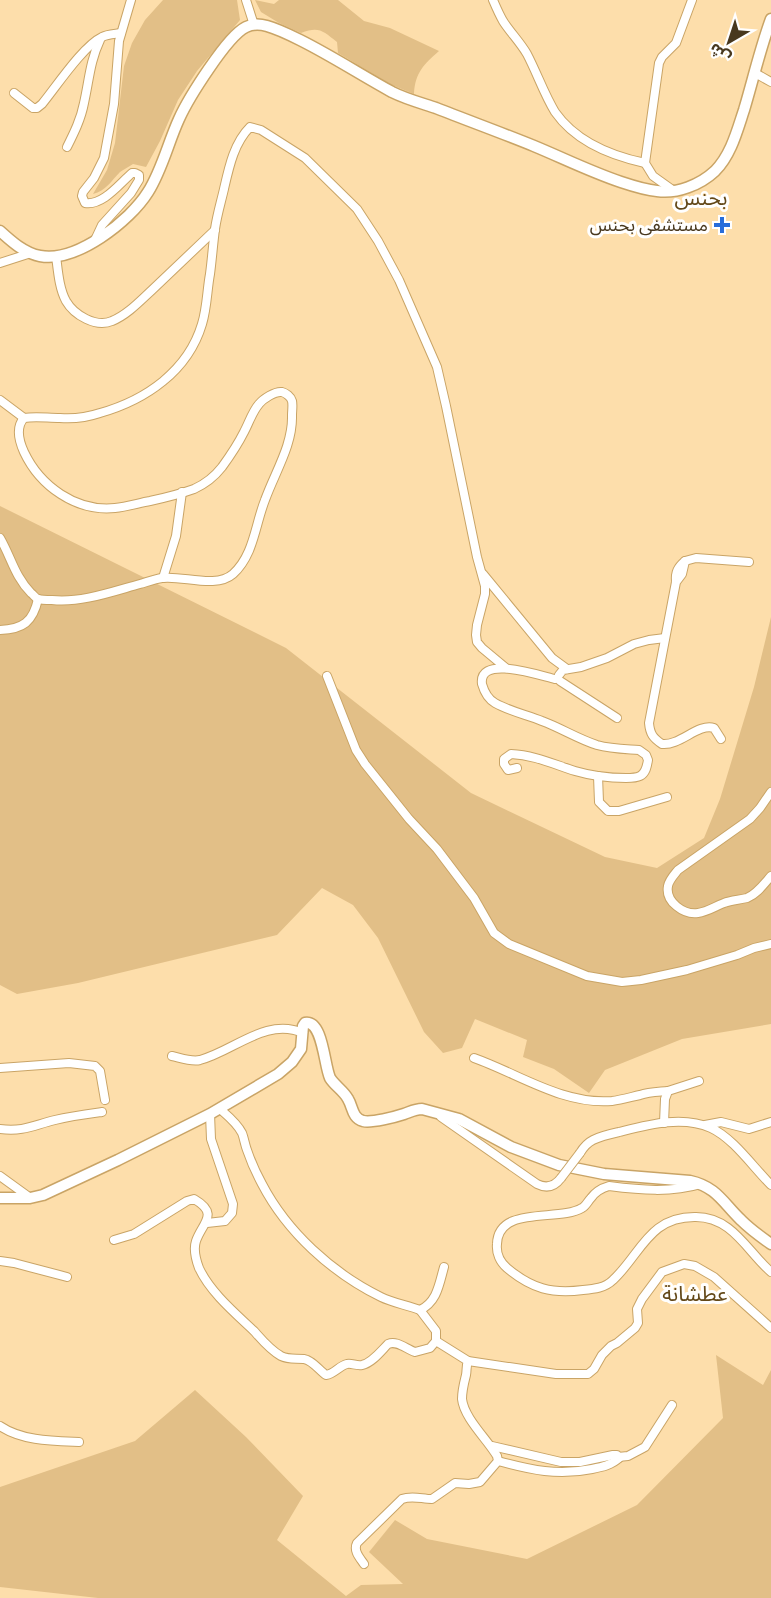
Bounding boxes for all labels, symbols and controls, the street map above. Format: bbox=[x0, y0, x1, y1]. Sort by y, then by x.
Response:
north arrow bbox=[699, 12, 759, 72]
text: ش bbox=[705, 39, 734, 68]
district label: بحنس bbox=[675, 185, 727, 210]
place label: مستشفى بحنس bbox=[590, 214, 708, 236]
marker: مستشفى بحنس bbox=[713, 216, 731, 234]
district label: عطشانة bbox=[662, 1281, 728, 1306]

